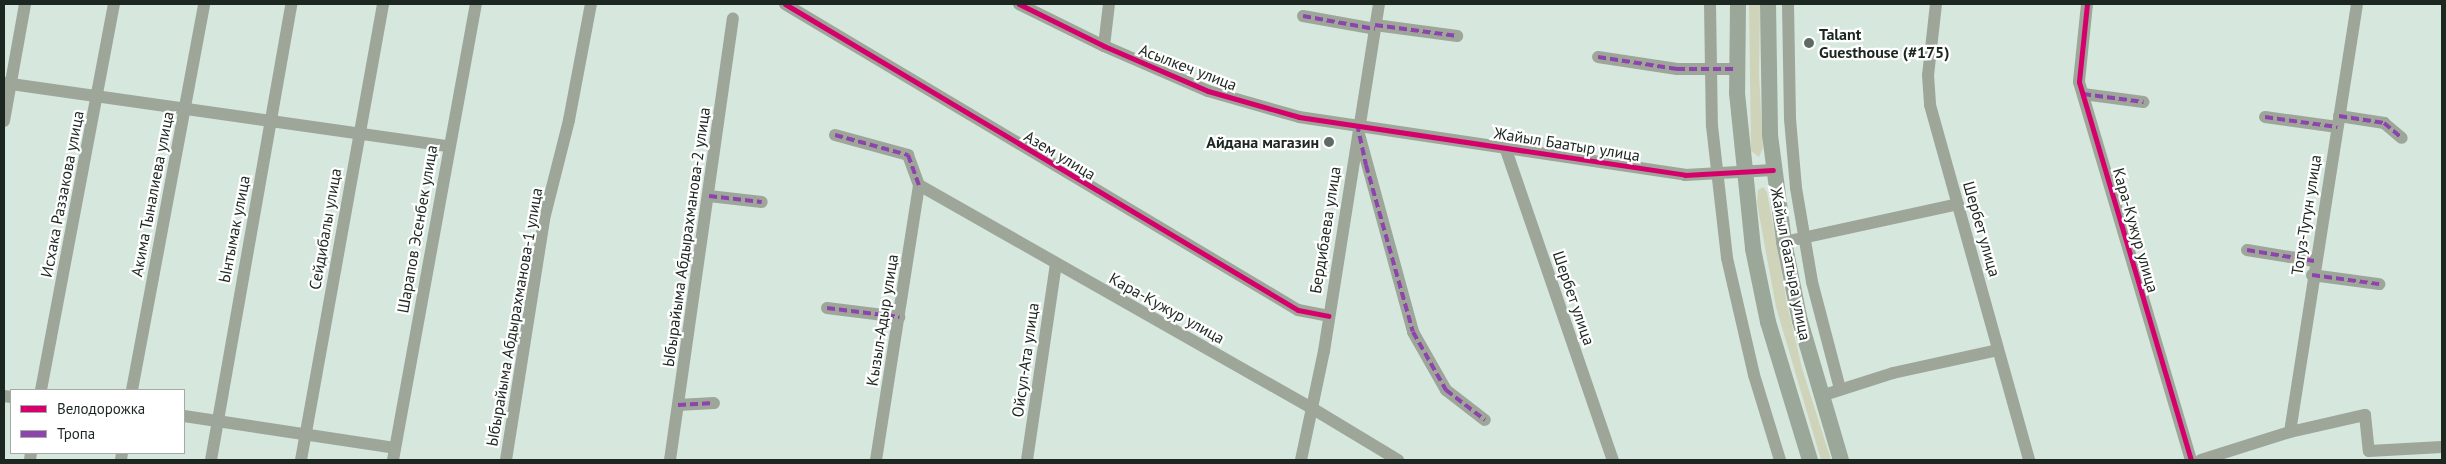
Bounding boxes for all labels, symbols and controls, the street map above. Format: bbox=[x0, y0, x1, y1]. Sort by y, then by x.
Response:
place label: Talant Guesthouse (#175) bbox=[1819, 24, 1949, 62]
marker: Talant Guesthouse (#175) bbox=[1803, 37, 1815, 49]
street label: Асылкеч улица bbox=[1136, 40, 1240, 94]
street label: Ыбырайыма Абдырахманова-2 улица bbox=[658, 106, 714, 368]
street label: Исхака Раззакова улица bbox=[36, 109, 88, 279]
street label: Акима Тыналиева улица bbox=[127, 110, 177, 278]
street label: Жайыл Баатыр улица bbox=[1493, 123, 1641, 165]
street label: Азем улица bbox=[1021, 126, 1099, 184]
place label: Айдана магазин bbox=[1206, 132, 1319, 152]
marker: Айдана магазин bbox=[1323, 136, 1335, 148]
street label: Шарапов Эсенбек улица bbox=[393, 144, 441, 314]
street label: Тогуз-Тутун улица bbox=[2287, 153, 2325, 277]
street label: Бердибаева улица bbox=[1305, 165, 1345, 295]
street label: Кара-Кужур улица bbox=[2109, 165, 2163, 295]
street label: Сейдибалы улица bbox=[305, 167, 345, 291]
street label: Ынтымак улица bbox=[214, 174, 254, 284]
street label: Шербет улица bbox=[1959, 179, 2005, 279]
street label: Ыбырайыма Абдырахманова-1 улица bbox=[482, 186, 546, 448]
street label: Жайыл баатыра улица bbox=[1767, 186, 1815, 342]
street label: Шербет улица bbox=[1549, 248, 1599, 348]
street label: Кызыл-Адыр улица bbox=[862, 253, 902, 387]
street label: Кара-Кужур улица bbox=[1106, 268, 1228, 348]
street label: Ойсул-Ата улица bbox=[1007, 302, 1043, 418]
legend bbox=[10, 389, 185, 454]
text: Велодорожка bbox=[57, 399, 145, 418]
text: Тропа bbox=[57, 424, 95, 443]

